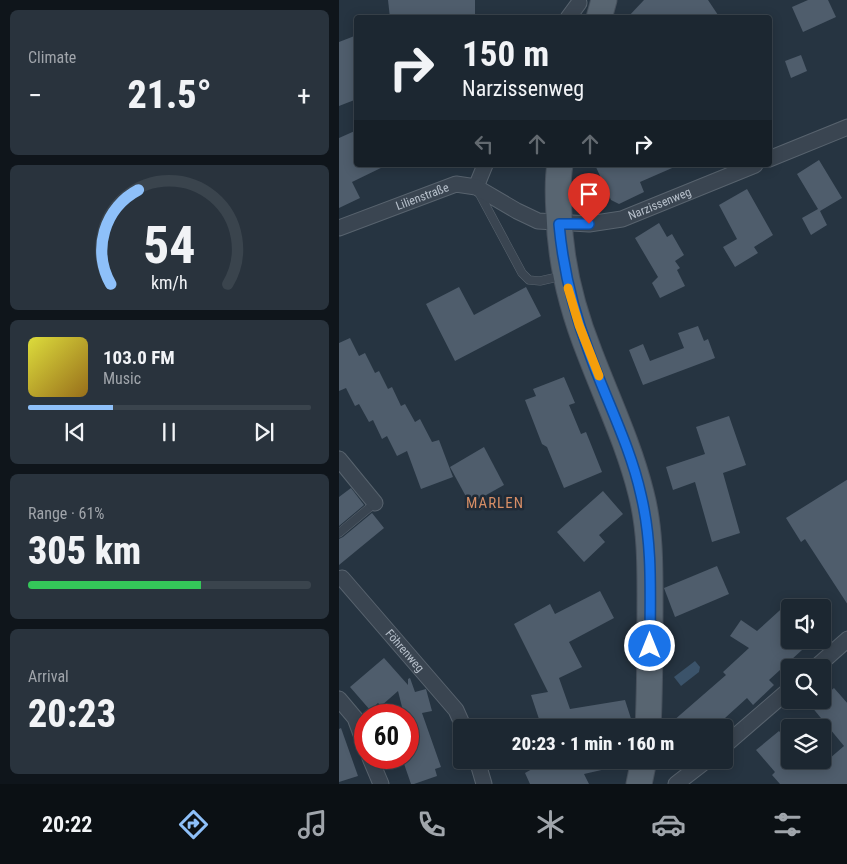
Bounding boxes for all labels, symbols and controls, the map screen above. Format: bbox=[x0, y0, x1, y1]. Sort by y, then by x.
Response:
text: 150 m bbox=[462, 34, 549, 75]
icon: right bbox=[379, 35, 444, 100]
text: Climate bbox=[28, 48, 76, 67]
text: 21.5° bbox=[127, 73, 212, 117]
text: Narzissenweg bbox=[462, 76, 584, 101]
text: − bbox=[28, 79, 42, 112]
text: + bbox=[297, 79, 311, 112]
icon: left bbox=[470, 130, 498, 158]
icon: ahead bbox=[523, 130, 551, 158]
icon: ahead bbox=[576, 130, 604, 158]
icon: right bbox=[629, 130, 657, 158]
pin bbox=[568, 173, 610, 224]
street label: Lilienstraße bbox=[394, 180, 451, 213]
icon: arrive bbox=[575, 180, 603, 208]
street label: Narzissenweg bbox=[626, 185, 693, 223]
text: 54 bbox=[143, 215, 196, 276]
text: km/h bbox=[151, 272, 188, 293]
text: 103.0 FM bbox=[103, 346, 175, 369]
text: Music bbox=[103, 369, 141, 388]
icon: previous bbox=[61, 418, 89, 446]
icon: pause bbox=[155, 418, 183, 446]
icon: next bbox=[250, 418, 278, 446]
district label: MARLEN bbox=[466, 494, 524, 512]
text: Range · 61% bbox=[28, 504, 104, 523]
text: 305 km bbox=[28, 529, 141, 573]
map controls bbox=[781, 599, 831, 769]
button: sound bbox=[781, 599, 831, 649]
position arrow bbox=[623, 619, 675, 671]
street label: Föhrenweg bbox=[383, 626, 427, 675]
button: search bbox=[781, 659, 831, 709]
text: Arrival bbox=[28, 667, 69, 686]
text: 20:23 bbox=[28, 692, 116, 736]
speed limit sign: 60 bbox=[354, 704, 419, 769]
button: layers bbox=[781, 719, 831, 769]
text: 20:23 · 1 min · 160 m bbox=[512, 732, 674, 755]
icon: directions bbox=[176, 807, 211, 842]
icon: music bbox=[295, 807, 330, 842]
icon: phone bbox=[414, 807, 449, 842]
icon: climate bbox=[533, 807, 568, 842]
icon: car bbox=[651, 807, 686, 842]
icon: filters bbox=[770, 807, 805, 842]
text: 20:22 bbox=[42, 812, 92, 837]

